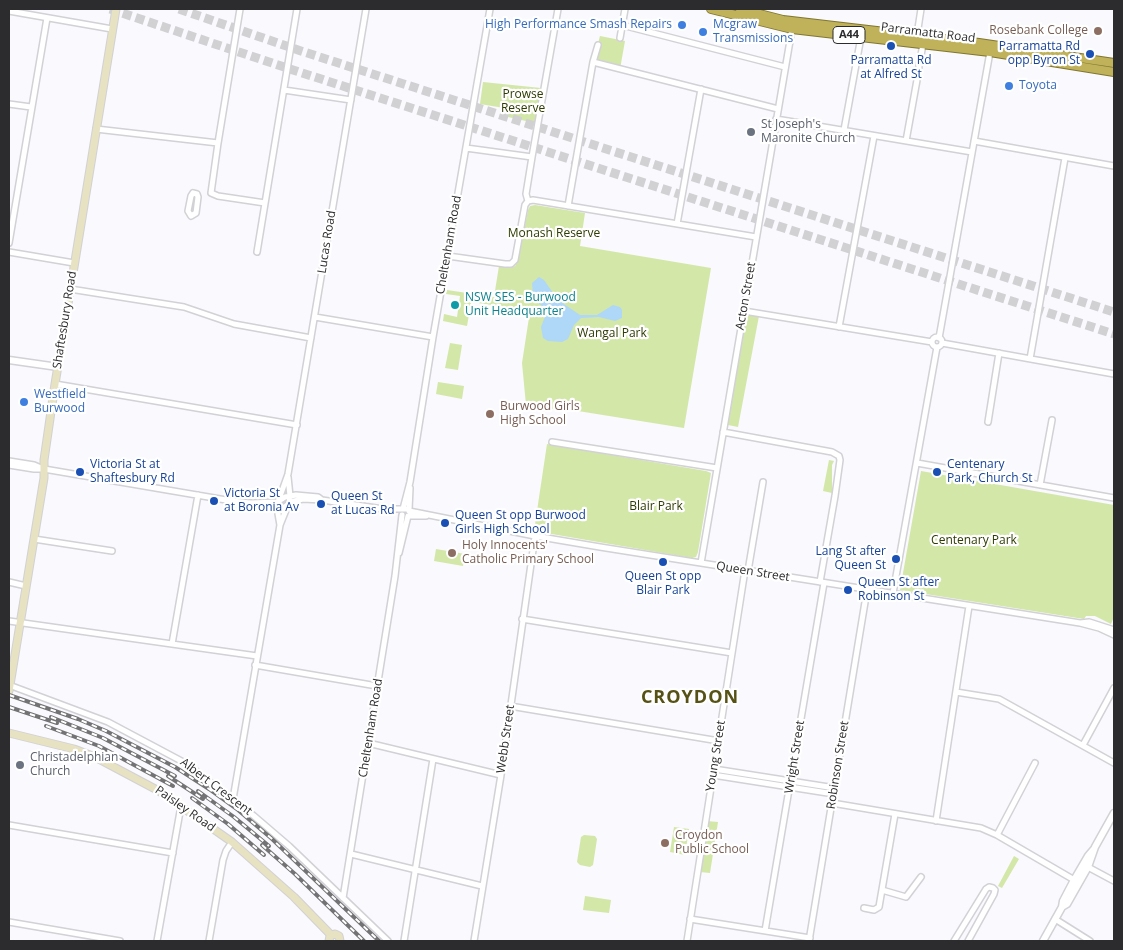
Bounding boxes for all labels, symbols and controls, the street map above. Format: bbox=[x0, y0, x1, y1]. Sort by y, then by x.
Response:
place label: High Performance Smash Repairs bbox=[485, 18, 672, 32]
place label: Mcgraw Transmissions bbox=[713, 18, 793, 46]
marker: High Performance Smash Repairs bbox=[676, 19, 688, 31]
street label: Parramatta Road bbox=[880, 20, 976, 46]
place label: Rosebank College bbox=[989, 24, 1088, 38]
marker: Rosebank College bbox=[1092, 25, 1104, 37]
marker: Mcgraw Transmissions bbox=[697, 26, 709, 38]
road number: A44 bbox=[833, 26, 865, 44]
marker: Parramatta Rd at Alfred St bbox=[885, 40, 897, 52]
place label: Parramatta Rd opp Byron St bbox=[999, 40, 1080, 68]
marker: Parramatta Rd opp Byron St bbox=[1084, 48, 1096, 60]
place label: Parramatta Rd at Alfred St bbox=[850, 54, 932, 82]
place label: Toyota bbox=[1019, 79, 1057, 93]
marker: Toyota bbox=[1003, 80, 1015, 92]
park label: Prowse Reserve bbox=[501, 88, 545, 116]
place label: St Joseph's Maronite Church bbox=[761, 118, 855, 146]
marker: St Joseph's Maronite Church bbox=[745, 126, 757, 138]
street label: Cheltenham Road bbox=[433, 195, 465, 295]
street label: Lucas Road bbox=[315, 210, 339, 274]
park label: Monash Reserve bbox=[508, 227, 600, 241]
street label: Acton Street bbox=[733, 261, 759, 331]
street label: Shaftesbury Road bbox=[50, 270, 80, 370]
place label: NSW SES - Burwood Unit Headquarter bbox=[465, 291, 576, 319]
marker: NSW SES - Burwood Unit Headquarter bbox=[449, 299, 461, 311]
park label: Wangal Park bbox=[577, 327, 647, 341]
place label: Westfield Burwood bbox=[34, 388, 86, 416]
marker: Westfield Burwood bbox=[18, 396, 30, 408]
place label: Burwood Girls High School bbox=[500, 400, 580, 428]
marker: Burwood Girls High School bbox=[484, 408, 496, 420]
place label: Victoria St at Shaftesbury Rd bbox=[90, 458, 175, 486]
place label: Centenary Park, Church St bbox=[947, 458, 1033, 486]
marker: Victoria St at Shaftesbury Rd bbox=[74, 466, 86, 478]
marker: Centenary Park, Church St bbox=[931, 466, 943, 478]
place label: Victoria St at Boronia Av bbox=[224, 487, 299, 515]
place label: Queen St at Lucas Rd bbox=[331, 490, 395, 518]
marker: Victoria St at Boronia Av bbox=[208, 495, 220, 507]
marker: Queen St at Lucas Rd bbox=[315, 498, 327, 510]
park label: Blair Park bbox=[629, 500, 683, 514]
place label: Queen St opp Burwood Girls High School bbox=[455, 509, 586, 537]
marker: Queen St opp Burwood Girls High School bbox=[439, 517, 451, 529]
park label: Centenary Park bbox=[931, 534, 1017, 548]
place label: Holy Innocents' Catholic Primary School bbox=[462, 539, 594, 567]
place label: Lang St after Queen St bbox=[815, 545, 886, 573]
marker: Holy Innocents' Catholic Primary School bbox=[446, 547, 458, 559]
marker: Lang St after Queen St bbox=[890, 553, 902, 565]
marker: Queen St opp Blair Park bbox=[657, 556, 669, 568]
street label: Queen Street bbox=[715, 559, 791, 585]
place label: Queen St opp Blair Park bbox=[625, 570, 701, 598]
place label: Queen St after Robinson St bbox=[858, 576, 939, 604]
marker: Queen St after Robinson St bbox=[842, 584, 854, 596]
street label: Cheltenham Road bbox=[356, 678, 386, 778]
district label: CROYDON bbox=[640, 687, 740, 709]
street label: Webb Street bbox=[494, 704, 518, 774]
street label: Young Street bbox=[703, 719, 729, 793]
street label: Wright Street bbox=[782, 719, 808, 795]
street label: Robinson Street bbox=[824, 720, 852, 810]
place label: Christadelphian Church bbox=[30, 751, 118, 779]
street label: Albert Crescent bbox=[177, 755, 255, 819]
marker: Christadelphian Church bbox=[14, 759, 26, 771]
street label: Paisley Road bbox=[152, 783, 218, 835]
place label: Croydon Public School bbox=[675, 829, 749, 857]
marker: Croydon Public School bbox=[659, 837, 671, 849]

